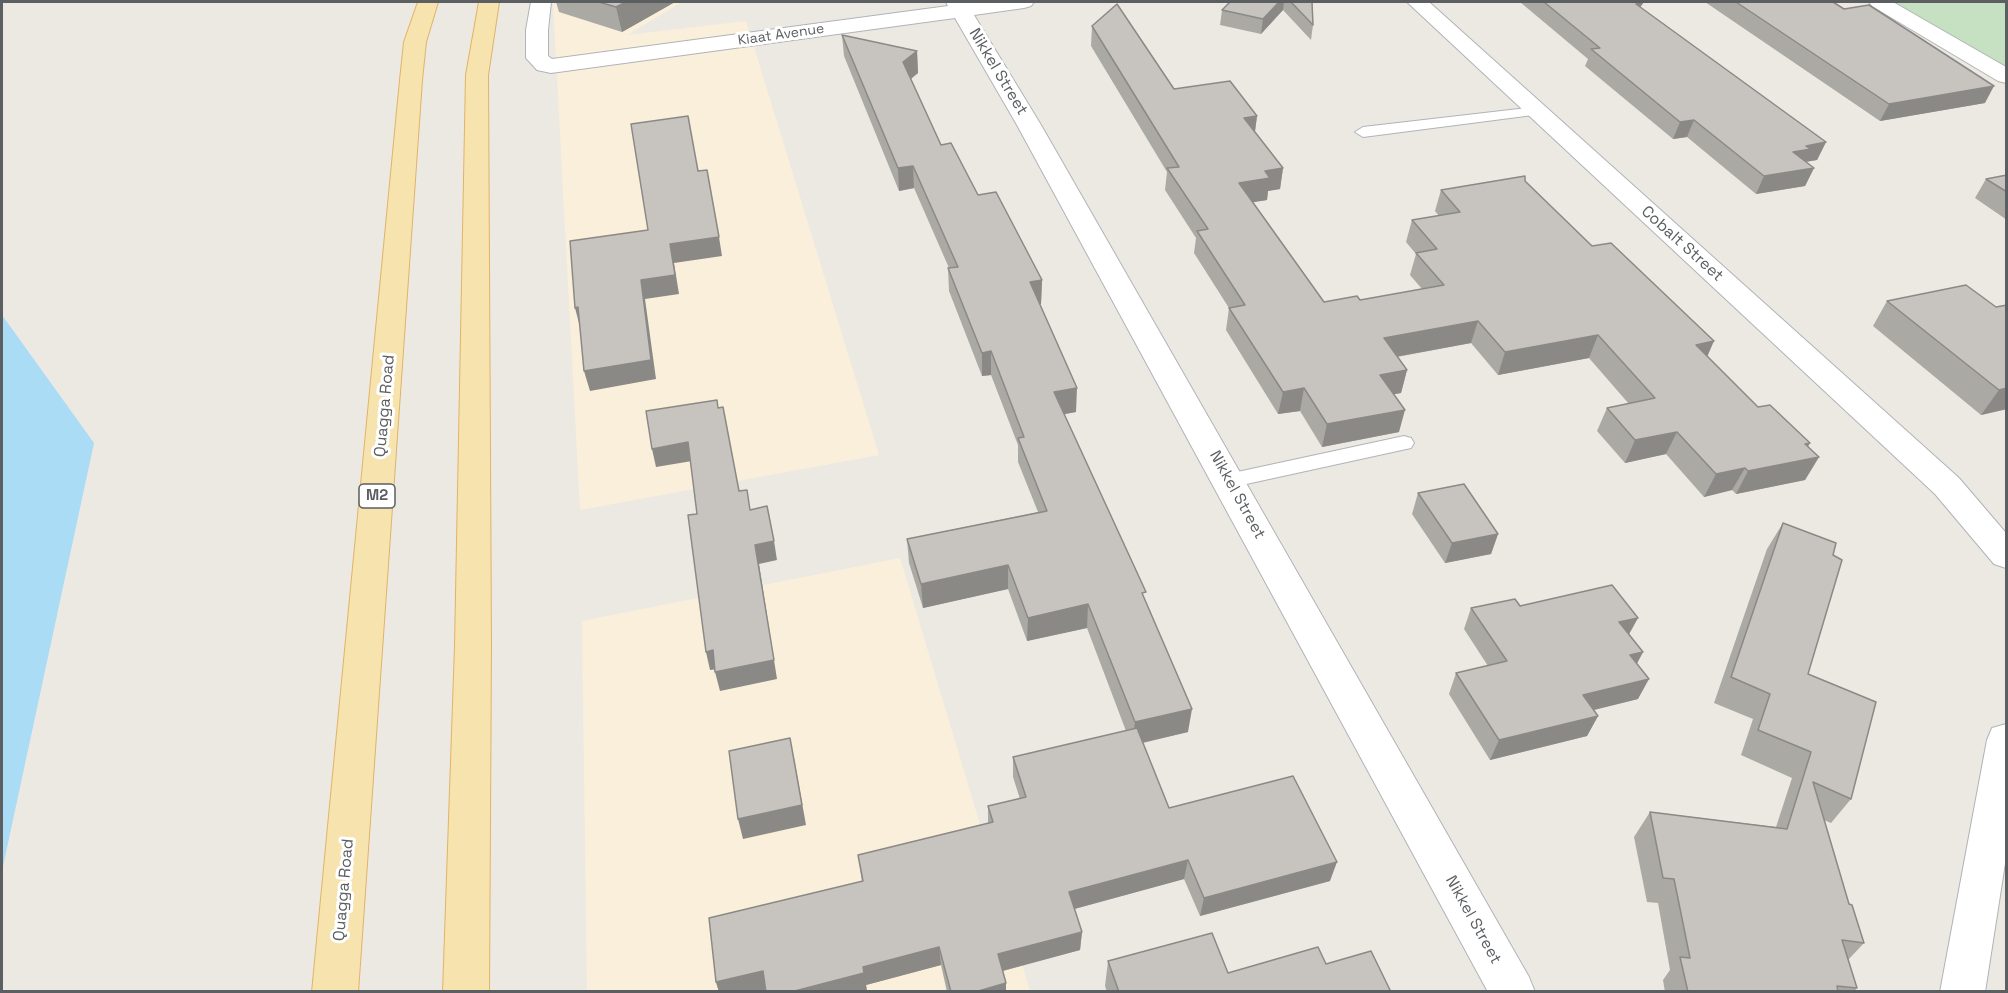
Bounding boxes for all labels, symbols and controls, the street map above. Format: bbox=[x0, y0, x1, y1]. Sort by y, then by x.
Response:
street label: Kiaat Avenue bbox=[737, 21, 825, 49]
street label: Nikkel Street bbox=[965, 25, 1031, 119]
street label: Cobalt Street bbox=[1637, 202, 1727, 286]
street label: Quagga Road bbox=[371, 354, 399, 458]
street label: Nikkel Street bbox=[1205, 448, 1269, 542]
road number: M2 bbox=[359, 484, 395, 508]
street label: Quagga Road bbox=[330, 838, 358, 942]
street label: Nikkel Street bbox=[1441, 873, 1505, 967]

